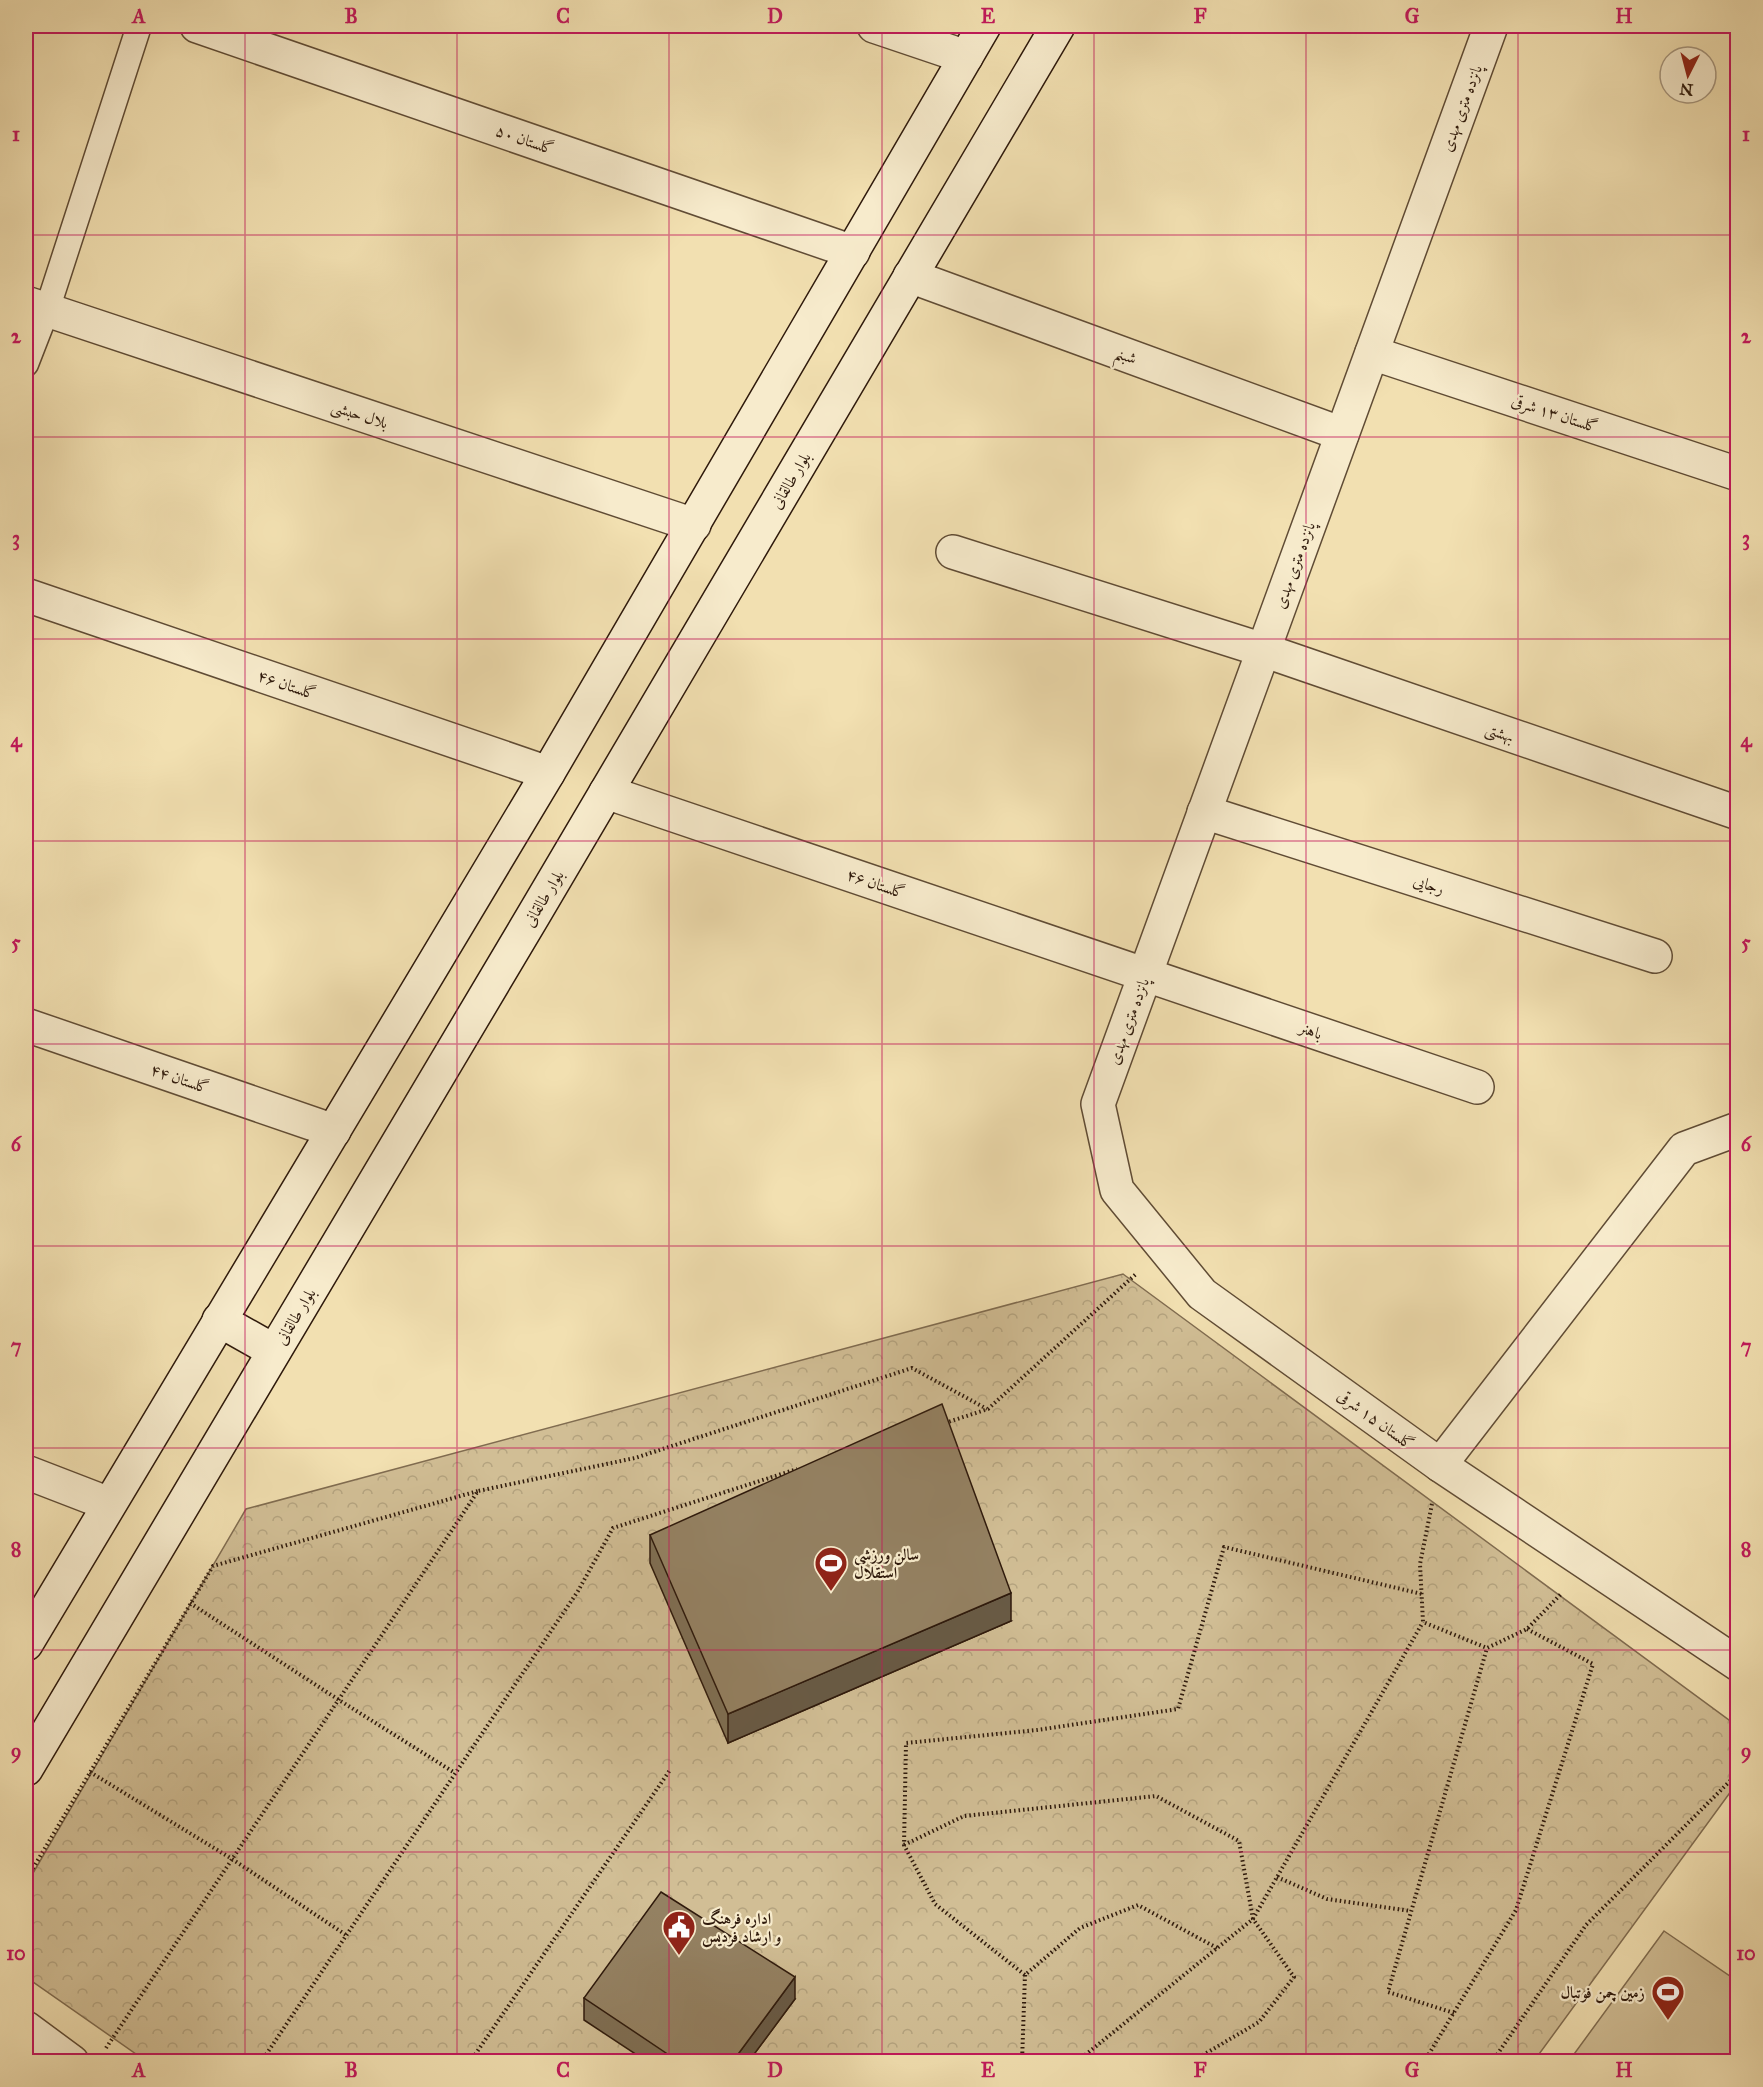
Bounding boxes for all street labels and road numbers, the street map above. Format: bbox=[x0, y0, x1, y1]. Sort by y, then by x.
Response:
street label: پانزده متری مهدی bbox=[1437, 61, 1488, 155]
street label: گلستان ۵۰ bbox=[493, 121, 557, 158]
street label: شبنم bbox=[1110, 343, 1139, 375]
street label: گلستان ۱۳ شرقی bbox=[1509, 391, 1600, 437]
street label: بلال حبشی bbox=[328, 396, 391, 434]
street label: بلوار طالقانی bbox=[766, 449, 815, 512]
street label: پانزده متری مهدی bbox=[1270, 518, 1321, 612]
street label: گلستان ۴۶ bbox=[255, 666, 319, 703]
street label: بهشتی bbox=[1482, 719, 1517, 748]
street label: گلستان ۴۶ bbox=[844, 865, 908, 902]
street label: بلوار طالقانی bbox=[519, 867, 568, 930]
street label: رجایی bbox=[1411, 871, 1447, 899]
street label: پانزده متری مهدی bbox=[1104, 974, 1155, 1068]
street label: باهنر bbox=[1295, 1017, 1325, 1043]
street label: گلستان ۴۴ bbox=[148, 1060, 212, 1097]
street label: بلوار طالقانی bbox=[271, 1285, 320, 1348]
street label: گلستان ۱۵ شرقی bbox=[1333, 1385, 1418, 1454]

